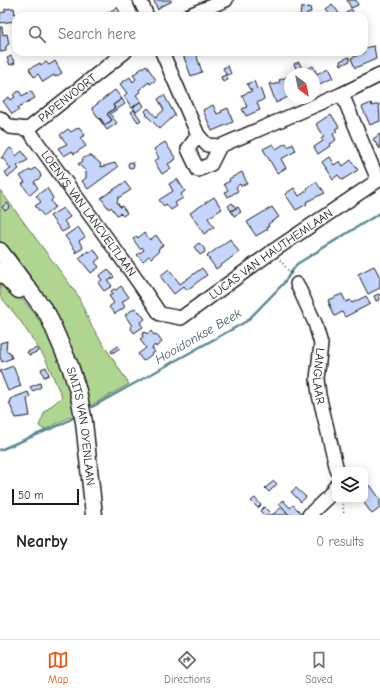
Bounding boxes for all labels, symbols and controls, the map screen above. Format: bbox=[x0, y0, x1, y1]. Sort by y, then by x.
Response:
search box bbox=[12, 12, 368, 56]
icon: search bbox=[26, 23, 48, 45]
text: Search here bbox=[58, 25, 136, 43]
north arrow bbox=[284, 68, 320, 104]
street label: PAPENVOORT bbox=[35, 70, 99, 125]
street label: LOENYS VAN LANCVELTLAAN bbox=[38, 148, 139, 279]
street label: LUCAS VAN HAUTHEMLAAN bbox=[206, 206, 335, 302]
water label: Hooidonkse Beek bbox=[152, 305, 244, 367]
street label: LANGLAAR bbox=[310, 347, 328, 406]
street label: SMITS VAN OYENLAAN bbox=[64, 365, 98, 486]
map controls bbox=[332, 467, 368, 503]
button: layers bbox=[332, 467, 368, 503]
scale bar bbox=[12, 487, 79, 506]
text: 50 m bbox=[18, 489, 43, 502]
text: Nearby bbox=[16, 532, 67, 551]
text: 0 results bbox=[316, 534, 364, 549]
tab: Map bbox=[47, 649, 69, 686]
tab: Directions bbox=[164, 649, 211, 686]
tab: Saved bbox=[305, 649, 333, 686]

